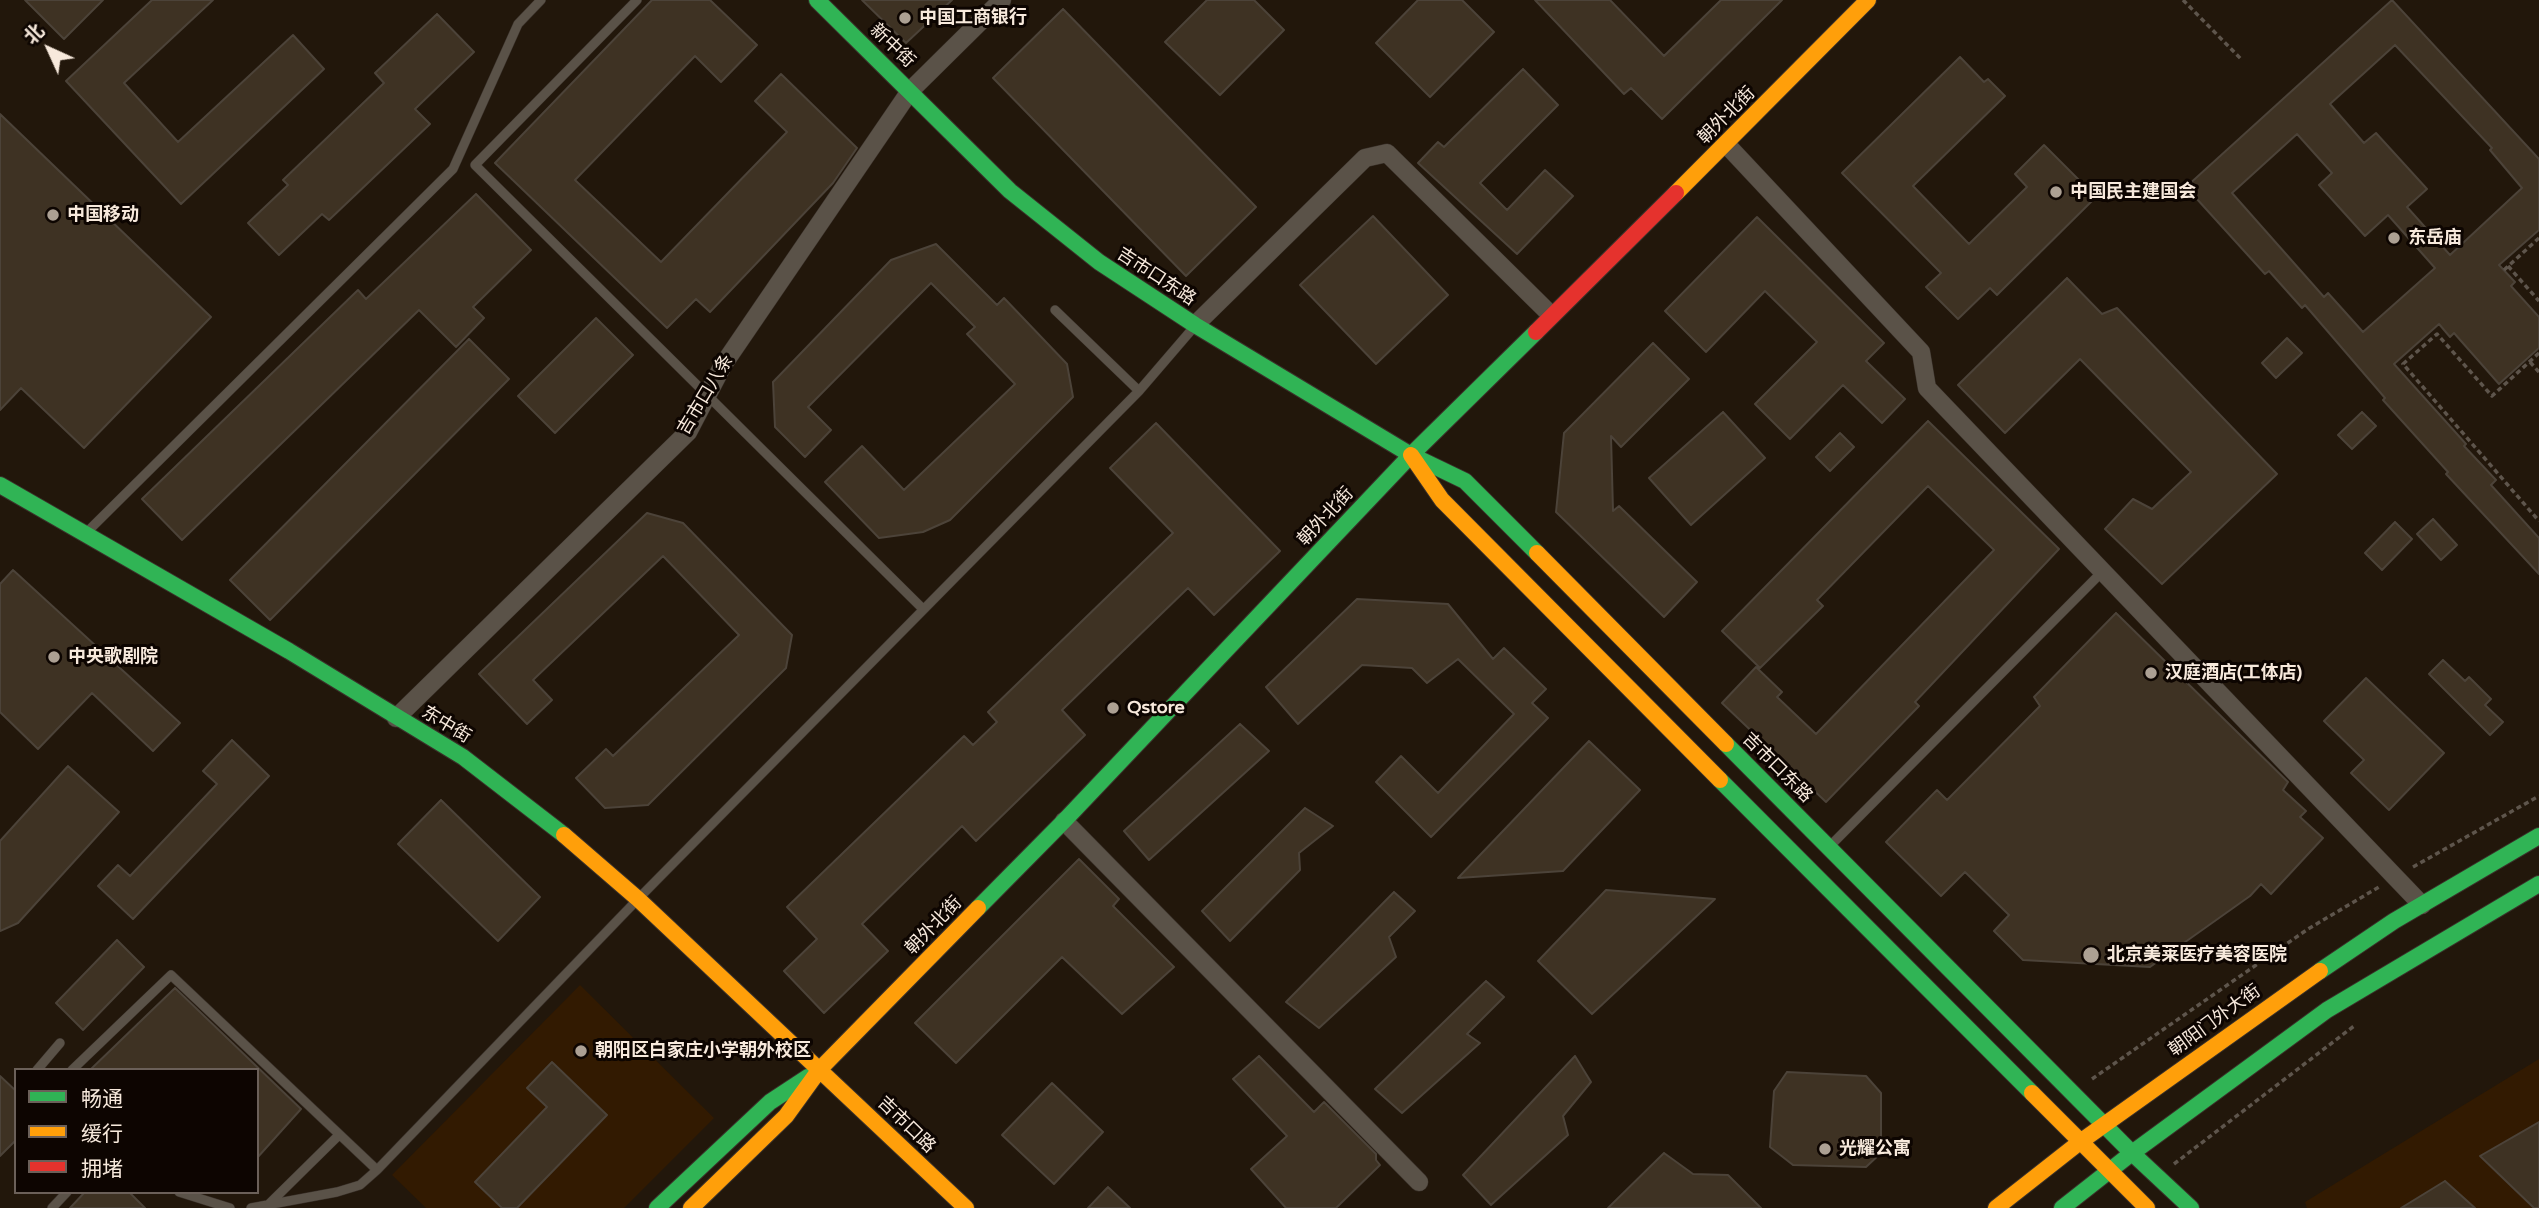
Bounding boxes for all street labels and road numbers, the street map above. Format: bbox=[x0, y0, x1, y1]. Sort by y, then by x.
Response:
street label: 新中街 bbox=[865, 19, 919, 73]
street label: 朝外北街 bbox=[1694, 83, 1760, 149]
street label: 吉市口东路 bbox=[1112, 243, 1200, 311]
street label: 吉市口八条 bbox=[674, 351, 738, 439]
street label: 朝外北街 bbox=[1294, 483, 1358, 551]
street label: 东中街 bbox=[417, 702, 475, 748]
street label: 吉市口东路 bbox=[1738, 729, 1816, 807]
street label: 朝外北街 bbox=[901, 893, 967, 959]
street label: 朝阳门外大街 bbox=[2165, 981, 2265, 1061]
street label: 吉市口路 bbox=[873, 1092, 939, 1158]

